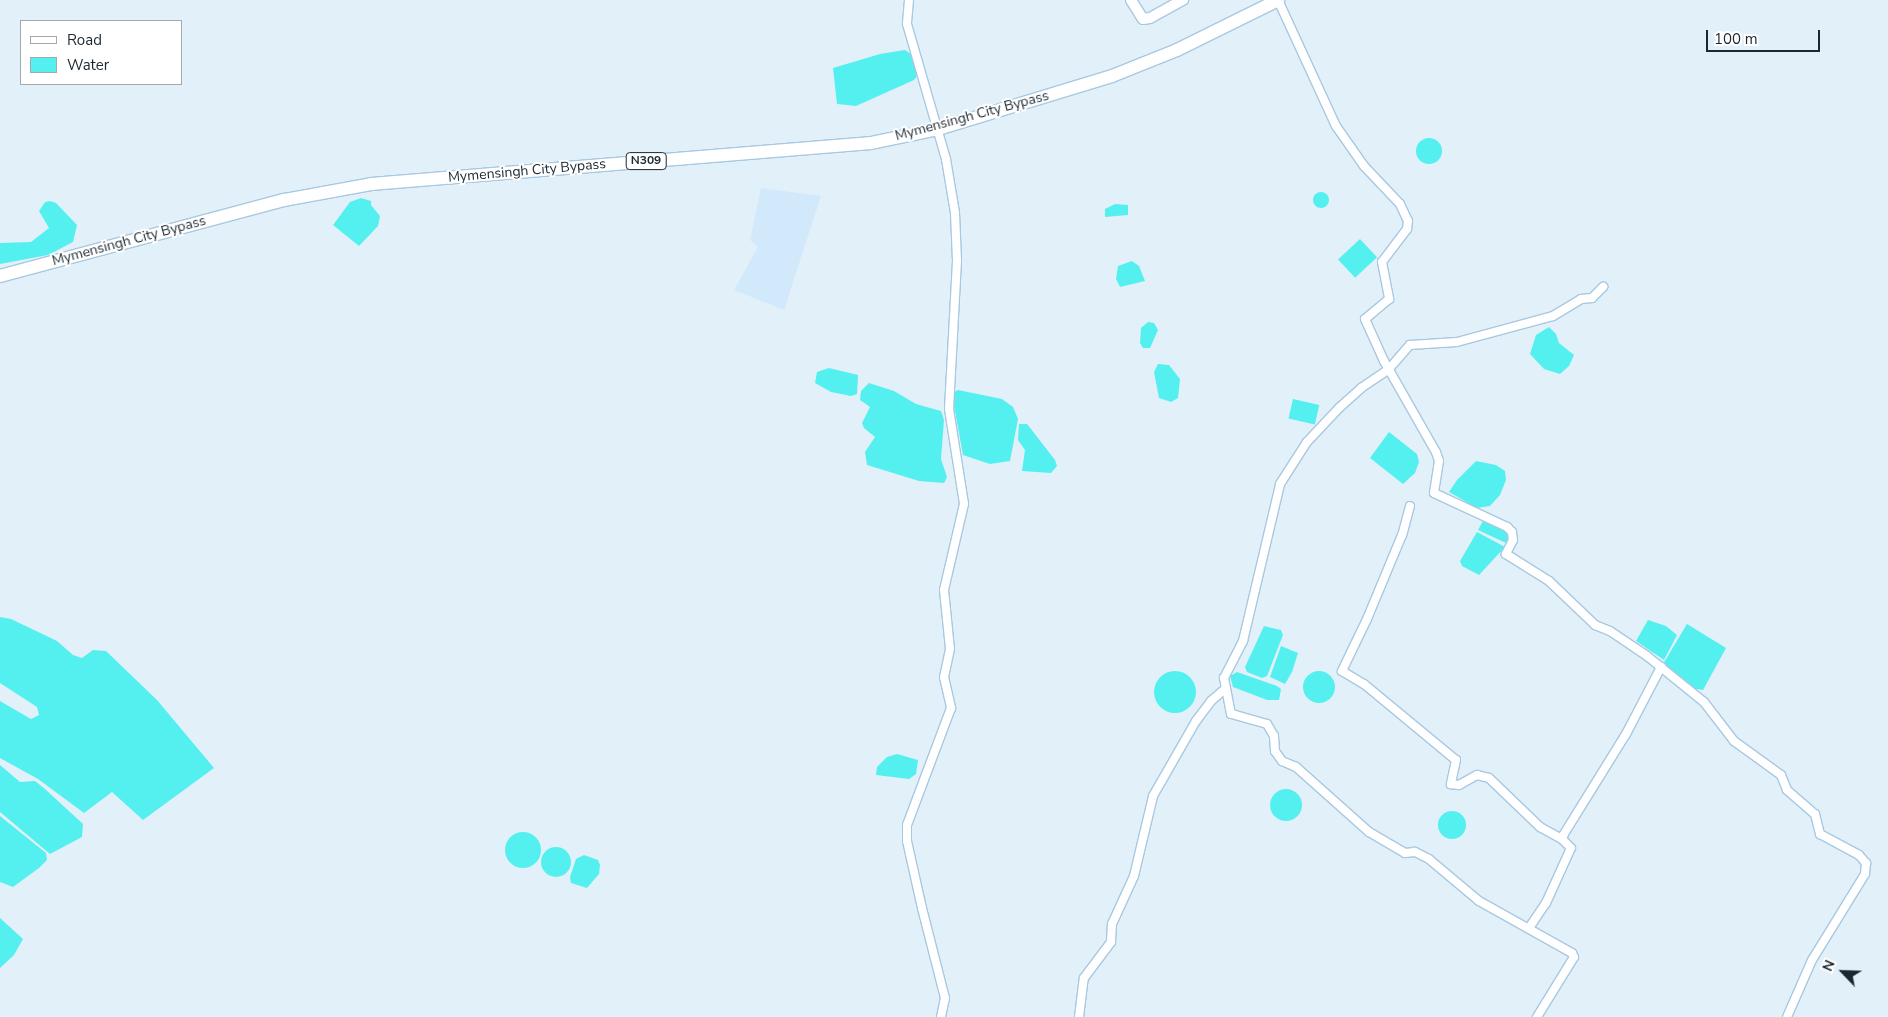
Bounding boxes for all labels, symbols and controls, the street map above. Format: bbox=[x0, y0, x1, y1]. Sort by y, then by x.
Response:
legend bbox=[20, 20, 182, 85]
scale bar bbox=[1708, 20, 1822, 52]
text: 100 m bbox=[1714, 29, 1758, 49]
text: Road bbox=[67, 30, 102, 50]
text: Water bbox=[67, 55, 109, 75]
street label: Mymensingh City Bypass bbox=[893, 87, 1051, 145]
road number: N309 bbox=[625, 152, 667, 170]
street label: Mymensingh City Bypass bbox=[447, 156, 607, 186]
street label: Mymensingh City Bypass bbox=[50, 212, 208, 270]
north arrow bbox=[1818, 947, 1868, 997]
text: N bbox=[1818, 957, 1840, 974]

